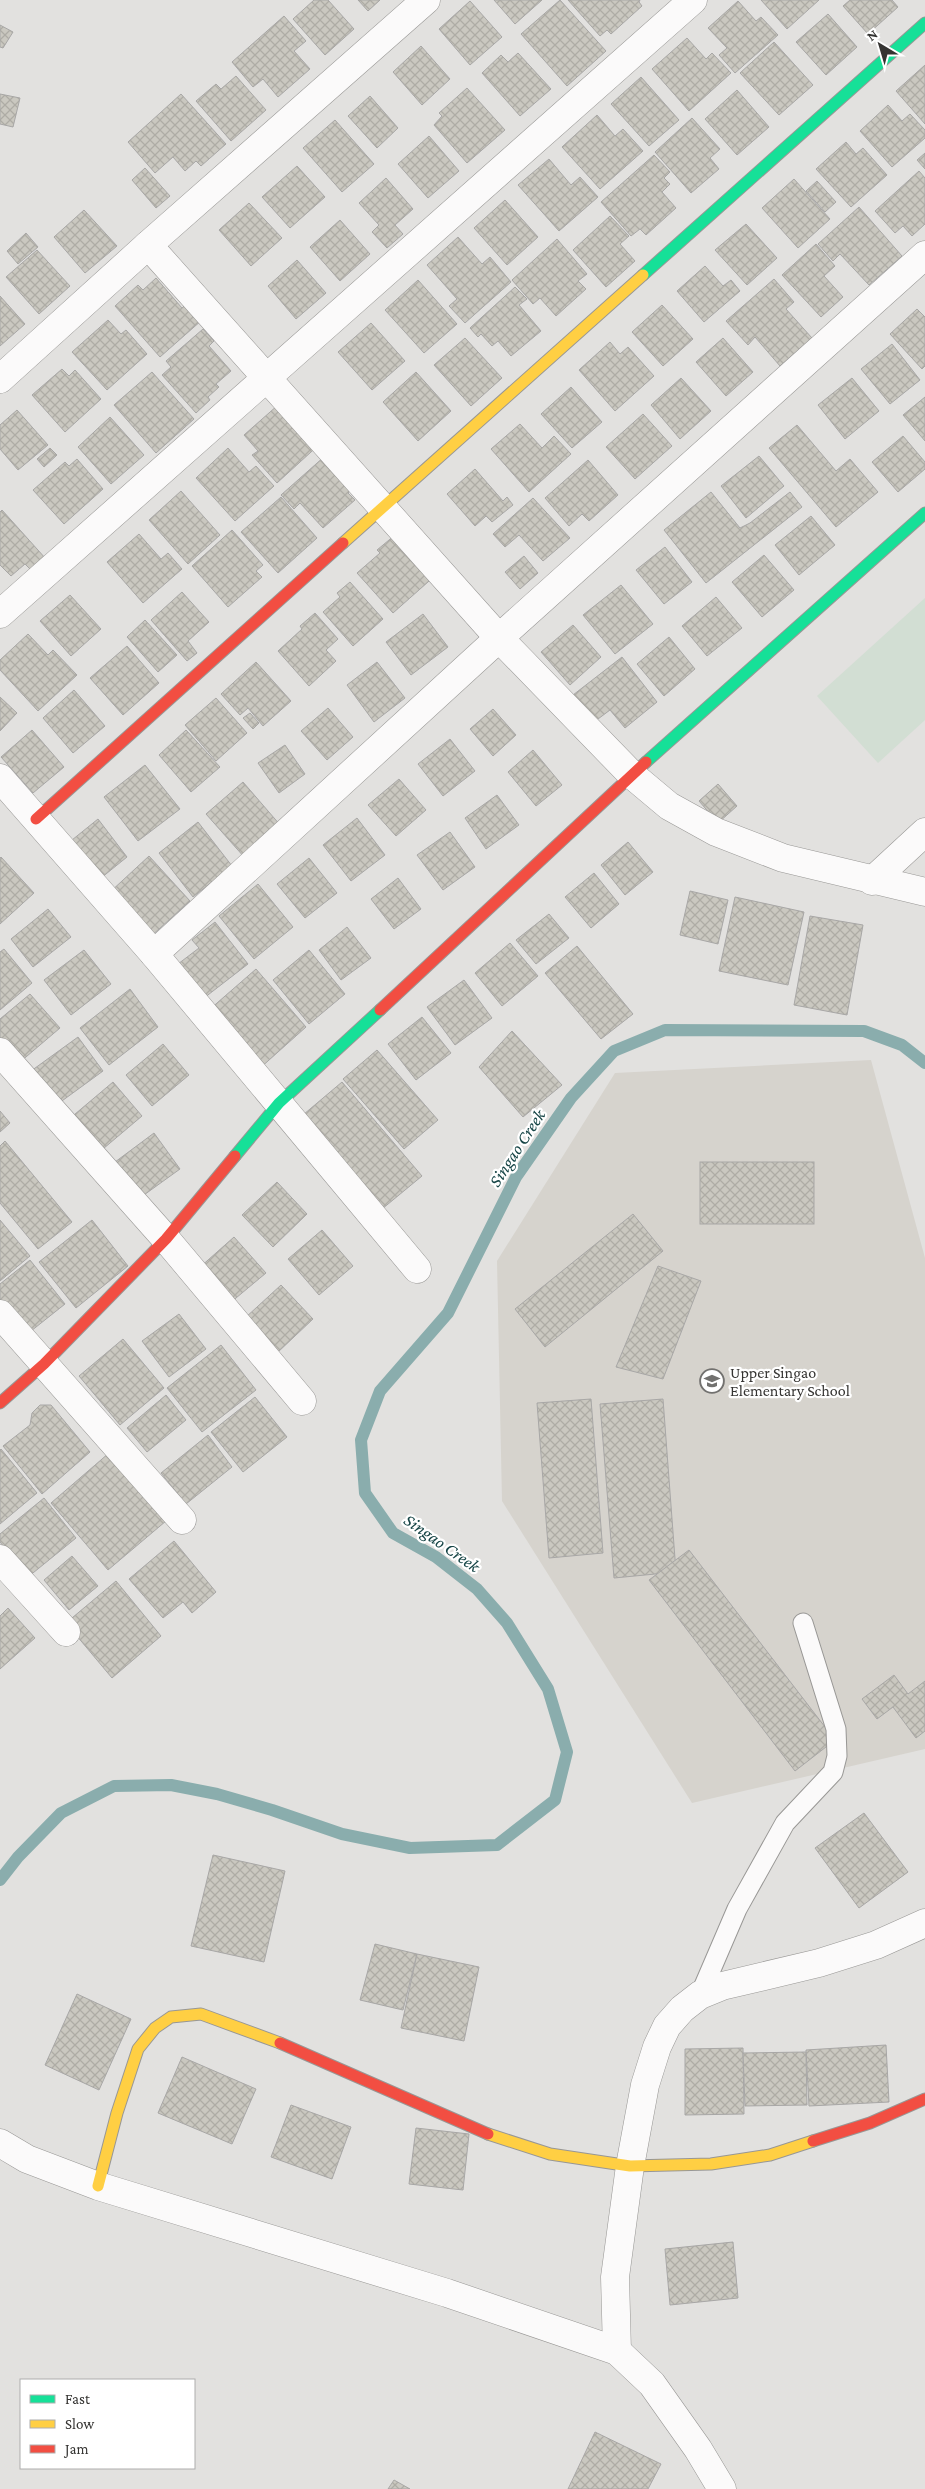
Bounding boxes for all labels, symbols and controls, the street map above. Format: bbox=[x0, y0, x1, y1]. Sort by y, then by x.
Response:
north arrow bbox=[855, 20, 905, 70]
text: N bbox=[863, 25, 881, 44]
water label: Singao Creek bbox=[485, 1105, 550, 1190]
place label: Upper Singao Elementary School bbox=[730, 1364, 850, 1400]
school or university icon: Upper Singao Elementary School bbox=[699, 1368, 725, 1394]
water label: Singao Creek bbox=[400, 1510, 485, 1577]
legend bbox=[20, 2379, 195, 2469]
text: Fast bbox=[65, 2391, 91, 2407]
text: Slow bbox=[65, 2416, 95, 2432]
text: Jam bbox=[63, 2441, 88, 2458]

